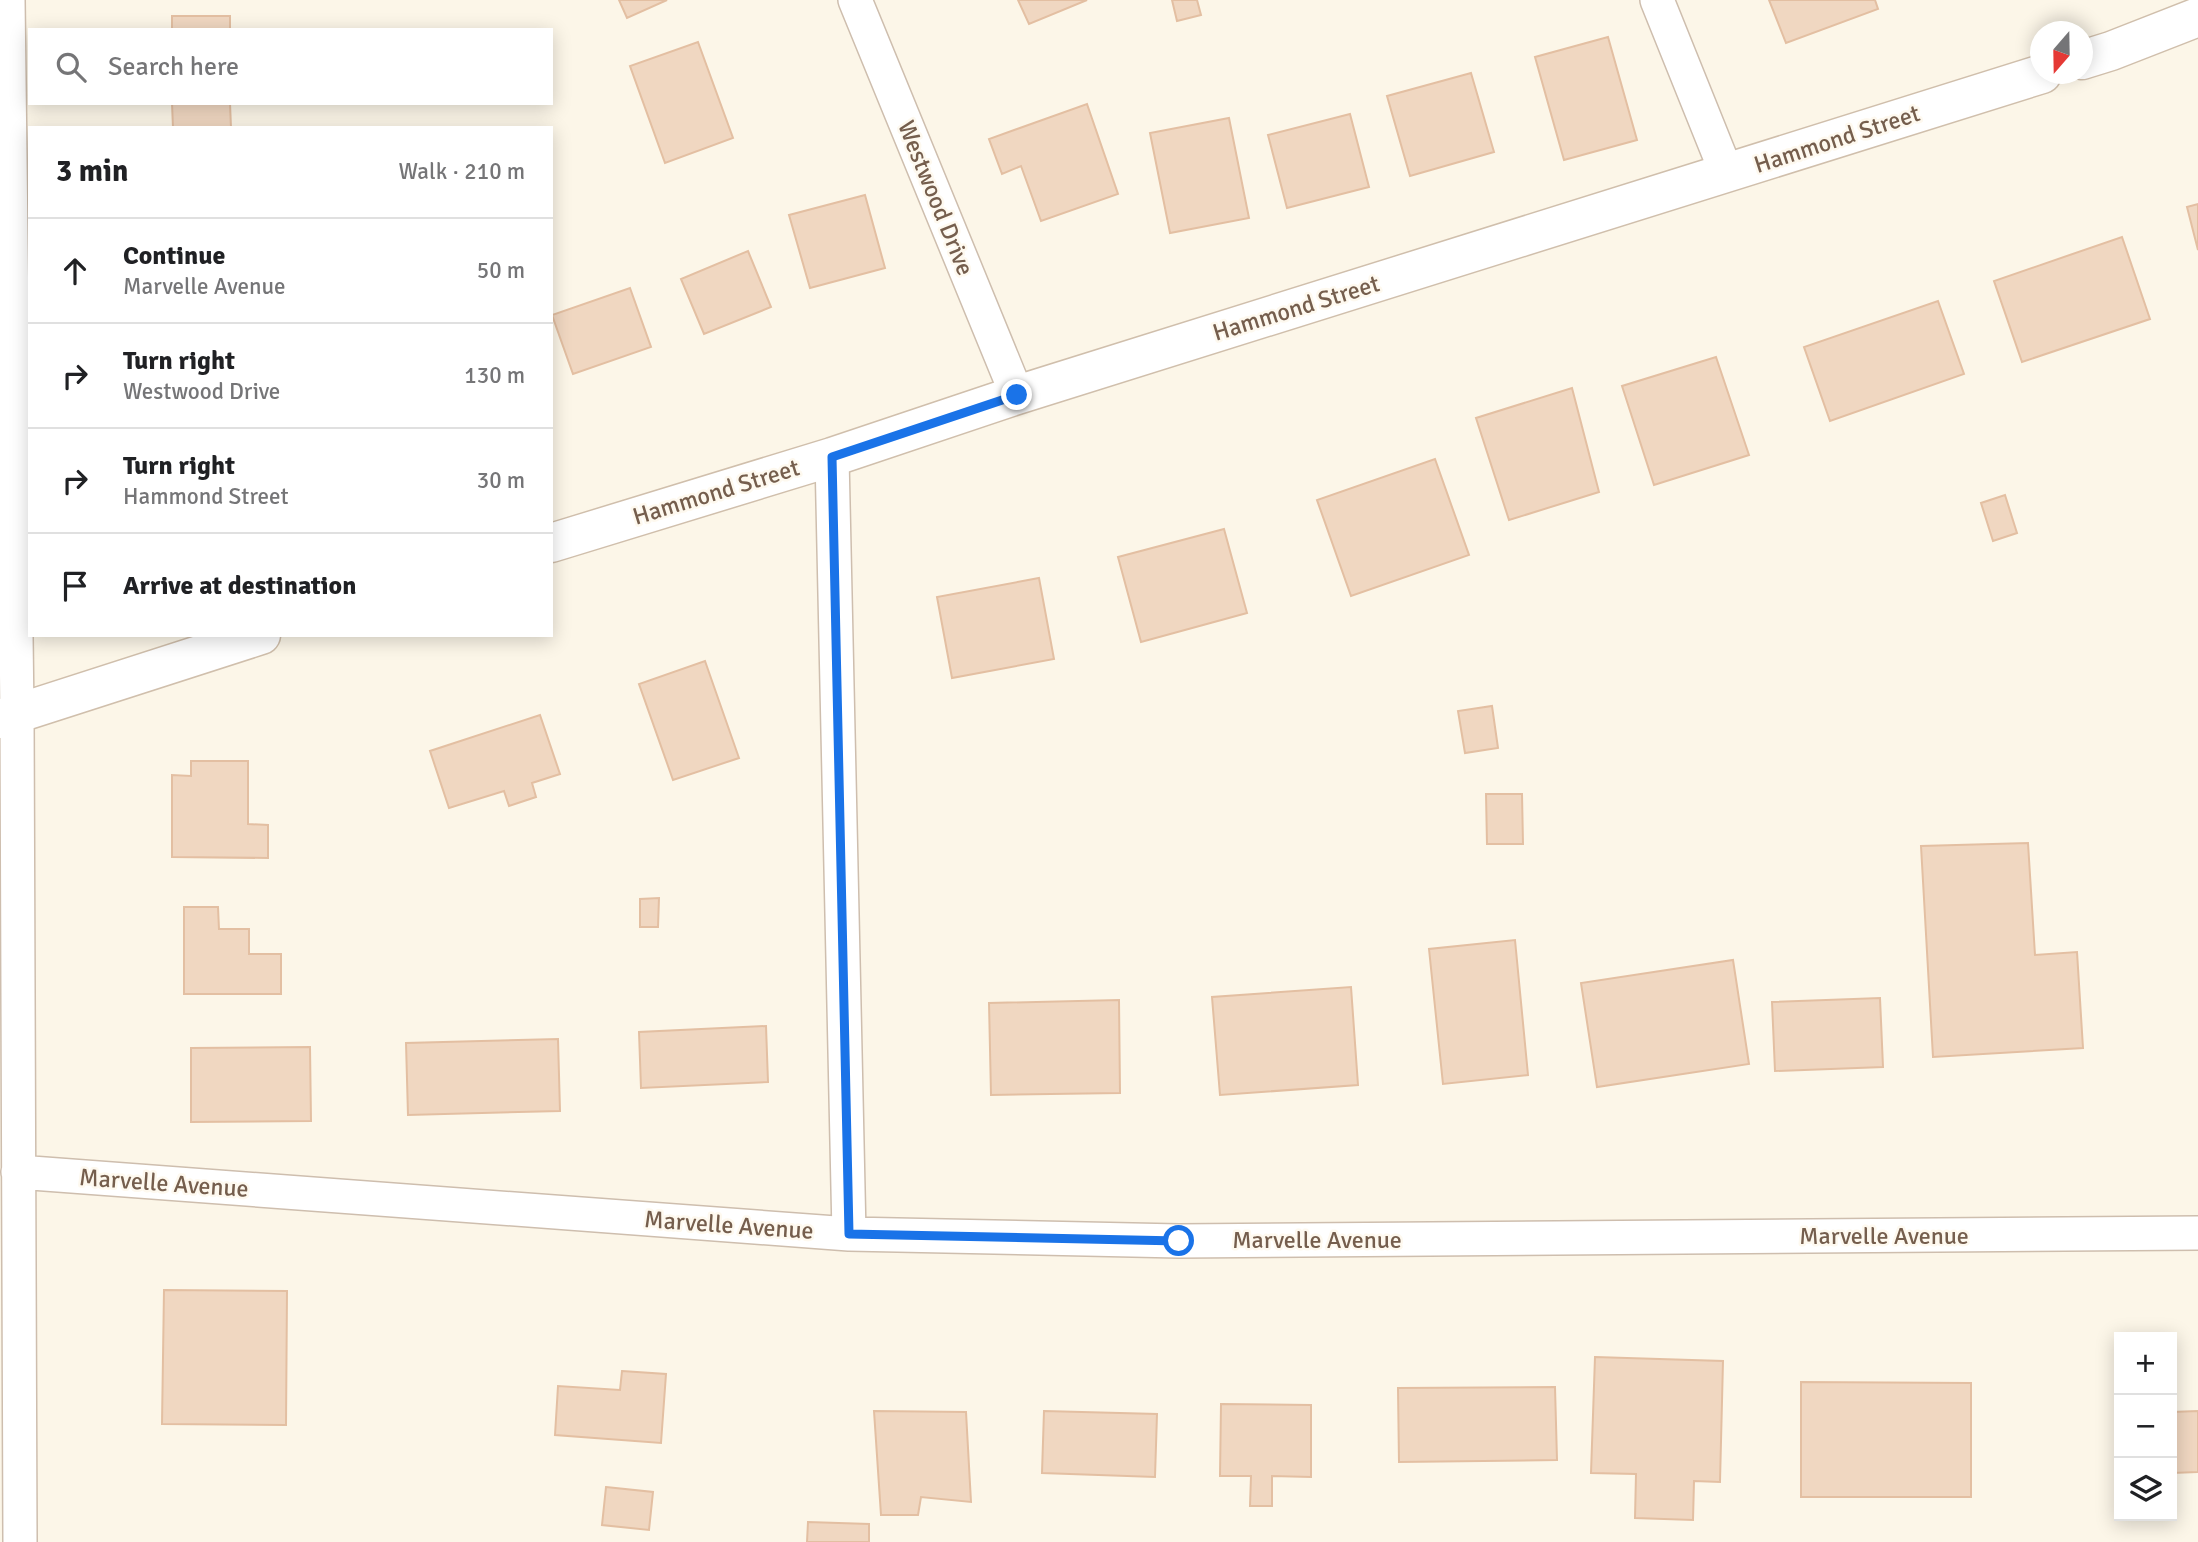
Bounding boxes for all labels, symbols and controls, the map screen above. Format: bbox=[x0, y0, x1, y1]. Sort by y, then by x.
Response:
north arrow bbox=[2030, 21, 2093, 84]
search box bbox=[28, 28, 553, 105]
icon: search bbox=[52, 48, 90, 86]
text: Search here bbox=[108, 51, 239, 83]
street label: Hammond Street bbox=[1750, 98, 1924, 180]
street label: Westwood Drive bbox=[891, 116, 981, 280]
text: 3 min bbox=[56, 153, 128, 190]
text: Walk · 210 m bbox=[399, 157, 525, 186]
text: Continue bbox=[123, 240, 225, 272]
icon: ahead bbox=[56, 252, 94, 290]
text: 50 m bbox=[477, 256, 525, 285]
street label: Hammond Street bbox=[1209, 268, 1383, 348]
text: Marvelle Avenue bbox=[123, 272, 286, 301]
text: Turn right bbox=[123, 345, 235, 377]
icon: right bbox=[56, 357, 94, 395]
text: 130 m bbox=[464, 361, 525, 390]
text: Westwood Drive bbox=[123, 377, 280, 406]
route end bbox=[1001, 379, 1032, 410]
text: Turn right bbox=[123, 450, 235, 482]
street label: Hammond Street bbox=[629, 452, 803, 532]
icon: right bbox=[56, 462, 94, 500]
text: 30 m bbox=[477, 466, 525, 495]
text: Hammond Street bbox=[123, 482, 289, 511]
icon: arrive bbox=[56, 567, 94, 605]
text: Arrive at destination bbox=[123, 570, 356, 602]
street label: Marvelle Avenue bbox=[78, 1162, 250, 1204]
street label: Marvelle Avenue bbox=[643, 1204, 815, 1246]
street label: Marvelle Avenue bbox=[1799, 1221, 1969, 1251]
route start bbox=[1163, 1225, 1194, 1256]
street label: Marvelle Avenue bbox=[1232, 1225, 1402, 1255]
map controls bbox=[2114, 1332, 2177, 1521]
button: + bbox=[2114, 1332, 2177, 1395]
button: − bbox=[2114, 1395, 2177, 1458]
button: layers bbox=[2114, 1458, 2177, 1521]

